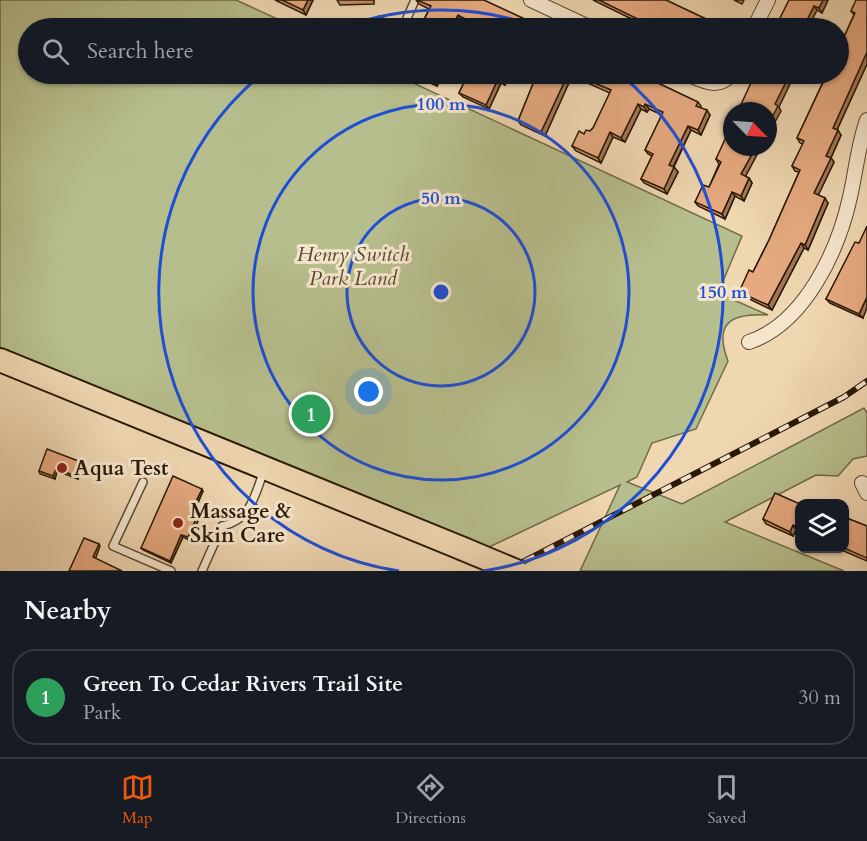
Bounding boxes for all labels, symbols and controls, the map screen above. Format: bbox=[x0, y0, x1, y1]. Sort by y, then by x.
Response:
search box bbox=[18, 18, 849, 84]
icon: search bbox=[39, 35, 72, 68]
text: Search here bbox=[87, 36, 194, 66]
text: 100 m bbox=[416, 92, 466, 117]
north arrow bbox=[723, 102, 777, 156]
text: 50 m bbox=[421, 186, 461, 211]
park label: Henry Switch Park Land bbox=[297, 240, 409, 293]
text: 150 m bbox=[698, 280, 748, 305]
centre of rings bbox=[431, 282, 451, 302]
your location bbox=[354, 377, 383, 406]
pin: 1 bbox=[292, 392, 330, 436]
place label: Aqua Test bbox=[74, 454, 169, 483]
marker: Aqua Test bbox=[55, 461, 69, 475]
place label: Massage & Skin Care bbox=[190, 497, 292, 550]
map controls bbox=[795, 499, 849, 553]
button: layers bbox=[795, 499, 849, 553]
marker: Massage & Skin Care bbox=[171, 516, 185, 530]
text: Nearby bbox=[24, 593, 112, 628]
text: Green To Cedar Rivers Trail Site bbox=[83, 669, 403, 699]
text: 1 bbox=[40, 684, 51, 711]
text: 30 m bbox=[798, 684, 841, 711]
text: Park bbox=[83, 699, 121, 726]
tab: Map bbox=[121, 771, 154, 829]
tab: Directions bbox=[395, 771, 466, 829]
tab: Saved bbox=[707, 771, 746, 829]

